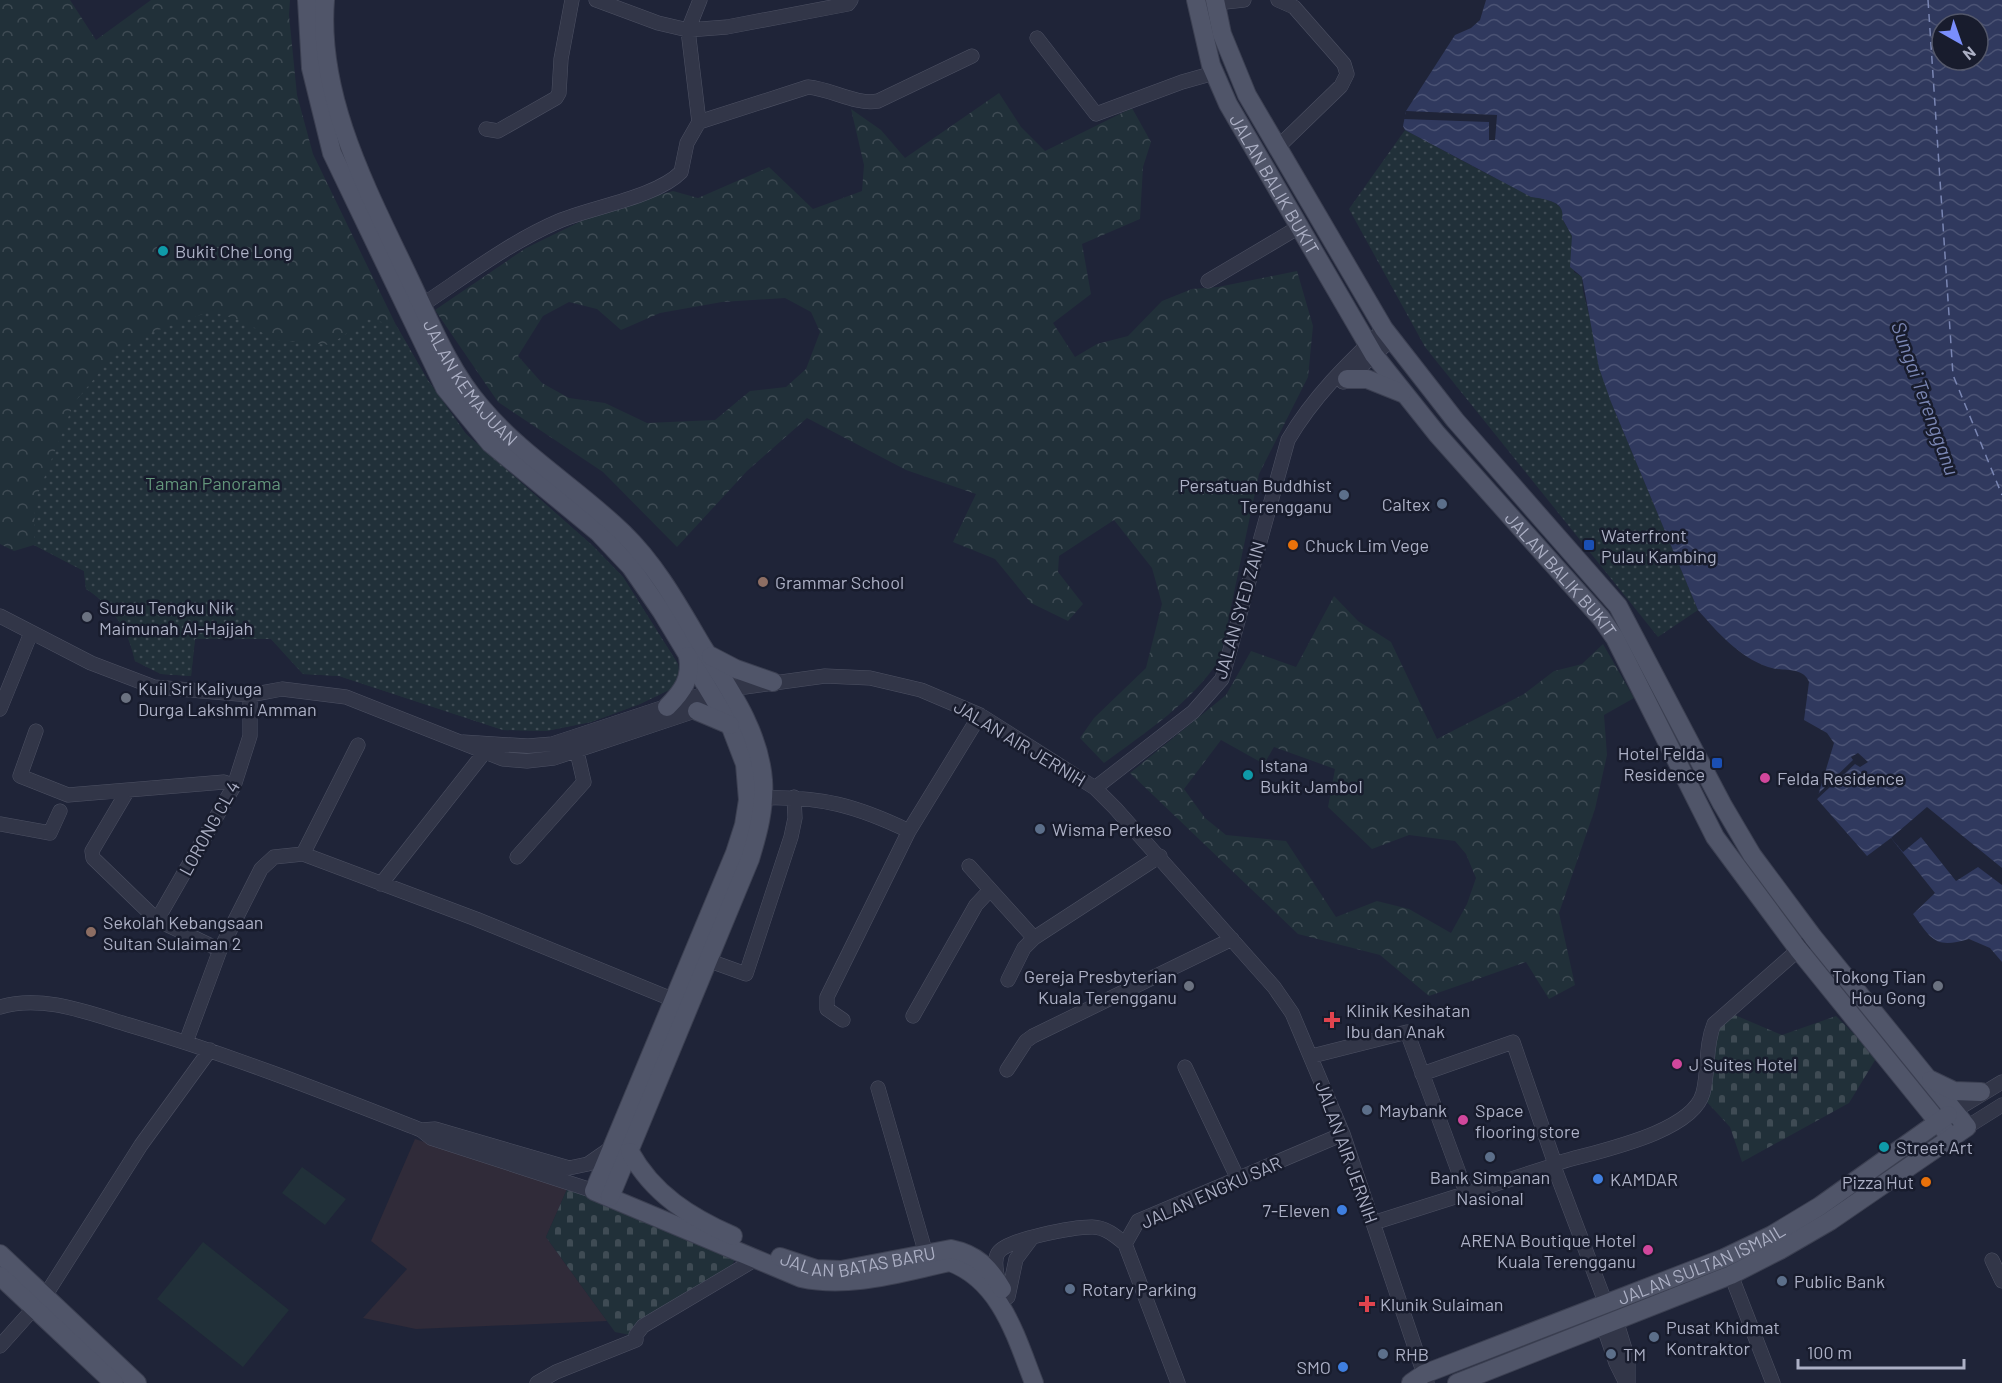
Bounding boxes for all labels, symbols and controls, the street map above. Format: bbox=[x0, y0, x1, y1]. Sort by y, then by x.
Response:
north arrow bbox=[1930, 12, 1990, 72]
text: N bbox=[1960, 43, 1980, 65]
street label: JALAN BALIK BUKIT bbox=[1225, 110, 1324, 258]
place label: Bukit Che Long bbox=[175, 240, 293, 262]
marker: Bukit Che Long bbox=[156, 244, 170, 258]
street label: JALAN KEMAJUAN bbox=[419, 316, 522, 450]
water label: Sungai Terengganu bbox=[1887, 318, 1965, 478]
park label: Taman Panorama bbox=[145, 472, 281, 494]
place label: Persatuan Buddhist Terengganu bbox=[1179, 474, 1332, 517]
marker: Persatuan Buddhist Terengganu bbox=[1337, 488, 1351, 502]
place label: Caltex bbox=[1382, 493, 1430, 515]
marker: Caltex bbox=[1435, 497, 1449, 511]
street label: JALAN BALIK BUKIT bbox=[1500, 507, 1622, 641]
place label: Waterfront Pulau Kambing bbox=[1601, 524, 1717, 567]
place label: Chuck Lim Vege bbox=[1305, 534, 1429, 556]
marker: Chuck Lim Vege bbox=[1286, 538, 1300, 552]
marker: Waterfront Pulau Kambing bbox=[1582, 538, 1596, 552]
street label: JALAN SYED ZAIN bbox=[1209, 539, 1269, 681]
place label: Grammar School bbox=[775, 571, 904, 593]
marker: Grammar School bbox=[756, 575, 770, 589]
place label: Surau Tengku Nik Maimunah Al-Hajjah bbox=[99, 596, 253, 639]
marker: Surau Tengku Nik Maimunah Al-Hajjah bbox=[80, 610, 94, 624]
place label: Kuil Sri Kaliyuga Durga Lakshmi Amman bbox=[138, 677, 317, 720]
marker: Kuil Sri Kaliyuga Durga Lakshmi Amman bbox=[119, 691, 133, 705]
street label: JALAN AIR JERNIH bbox=[950, 695, 1090, 791]
place label: Hotel Felda Residence bbox=[1618, 742, 1705, 785]
place label: Istana Bukit Jambol bbox=[1260, 754, 1363, 797]
marker: Hotel Felda Residence bbox=[1710, 756, 1724, 770]
place label: Felda Residence bbox=[1777, 767, 1904, 789]
marker: Istana Bukit Jambol bbox=[1241, 768, 1255, 782]
marker: Felda Residence bbox=[1758, 771, 1772, 785]
street label: LORONG CL 4 bbox=[174, 777, 244, 879]
place label: Wisma Perkeso bbox=[1052, 818, 1172, 840]
marker: Wisma Perkeso bbox=[1033, 822, 1047, 836]
place label: Sekolah Kebangsaan Sultan Sulaiman 2 bbox=[103, 911, 264, 954]
marker: Sekolah Kebangsaan Sultan Sulaiman 2 bbox=[84, 925, 98, 939]
place label: Gereja Presbyterian Kuala Terengganu bbox=[1024, 965, 1177, 1008]
place label: Tokong Tian Hou Gong bbox=[1832, 965, 1926, 1008]
marker: Gereja Presbyterian Kuala Terengganu bbox=[1182, 979, 1196, 993]
marker: Tokong Tian Hou Gong bbox=[1931, 979, 1945, 993]
place label: Klinik Kesihatan Ibu dan Anak bbox=[1346, 999, 1470, 1042]
marker: Klinik Kesihatan Ibu dan Anak bbox=[1323, 1011, 1341, 1029]
place label: J Suites Hotel bbox=[1689, 1053, 1797, 1075]
marker: J Suites Hotel bbox=[1670, 1057, 1684, 1071]
street label: JALAN AIR JERNIH bbox=[1311, 1078, 1383, 1226]
place label: Maybank bbox=[1379, 1099, 1447, 1121]
place label: Space flooring store bbox=[1475, 1099, 1580, 1142]
marker: Maybank bbox=[1360, 1103, 1374, 1117]
marker: Space flooring store bbox=[1456, 1113, 1470, 1127]
place label: Street Art bbox=[1896, 1136, 1973, 1158]
marker: Street Art bbox=[1877, 1140, 1891, 1154]
marker: Bank Simpanan Nasional bbox=[1483, 1150, 1497, 1164]
street label: JALAN ENGKU SAR bbox=[1137, 1151, 1285, 1233]
place label: Bank Simpanan Nasional bbox=[1430, 1166, 1550, 1209]
place label: KAMDAR bbox=[1610, 1168, 1678, 1190]
place label: Pizza Hut bbox=[1842, 1171, 1914, 1193]
marker: KAMDAR bbox=[1591, 1172, 1605, 1186]
marker: Pizza Hut bbox=[1919, 1175, 1933, 1189]
place label: 7-Eleven bbox=[1262, 1199, 1330, 1221]
marker: 7-Eleven bbox=[1335, 1203, 1349, 1217]
street label: JALAN SULTAN ISMAIL bbox=[1614, 1219, 1789, 1309]
place label: ARENA Boutique Hotel Kuala Terengganu bbox=[1460, 1229, 1636, 1272]
street label: JALAN BATAS BARU bbox=[778, 1241, 937, 1281]
marker: ARENA Boutique Hotel Kuala Terengganu bbox=[1641, 1243, 1655, 1257]
place label: Public Bank bbox=[1794, 1270, 1885, 1292]
marker: Public Bank bbox=[1775, 1274, 1789, 1288]
place label: Rotary Parking bbox=[1082, 1278, 1197, 1300]
marker: Rotary Parking bbox=[1063, 1282, 1077, 1296]
place label: Klunik Sulaiman bbox=[1380, 1293, 1504, 1315]
marker: Klunik Sulaiman bbox=[1358, 1295, 1376, 1313]
place label: Pusat Khidmat Kontraktor bbox=[1666, 1316, 1780, 1359]
marker: Pusat Khidmat Kontraktor bbox=[1647, 1330, 1661, 1344]
scale bar bbox=[1798, 1332, 1964, 1370]
text: 100 m bbox=[1807, 1341, 1852, 1363]
place label: RHB bbox=[1395, 1343, 1429, 1365]
place label: TM bbox=[1623, 1343, 1646, 1365]
marker: RHB bbox=[1376, 1347, 1390, 1361]
marker: TM bbox=[1604, 1347, 1618, 1361]
place label: SMO bbox=[1296, 1356, 1331, 1378]
marker: SMO bbox=[1336, 1360, 1350, 1374]

